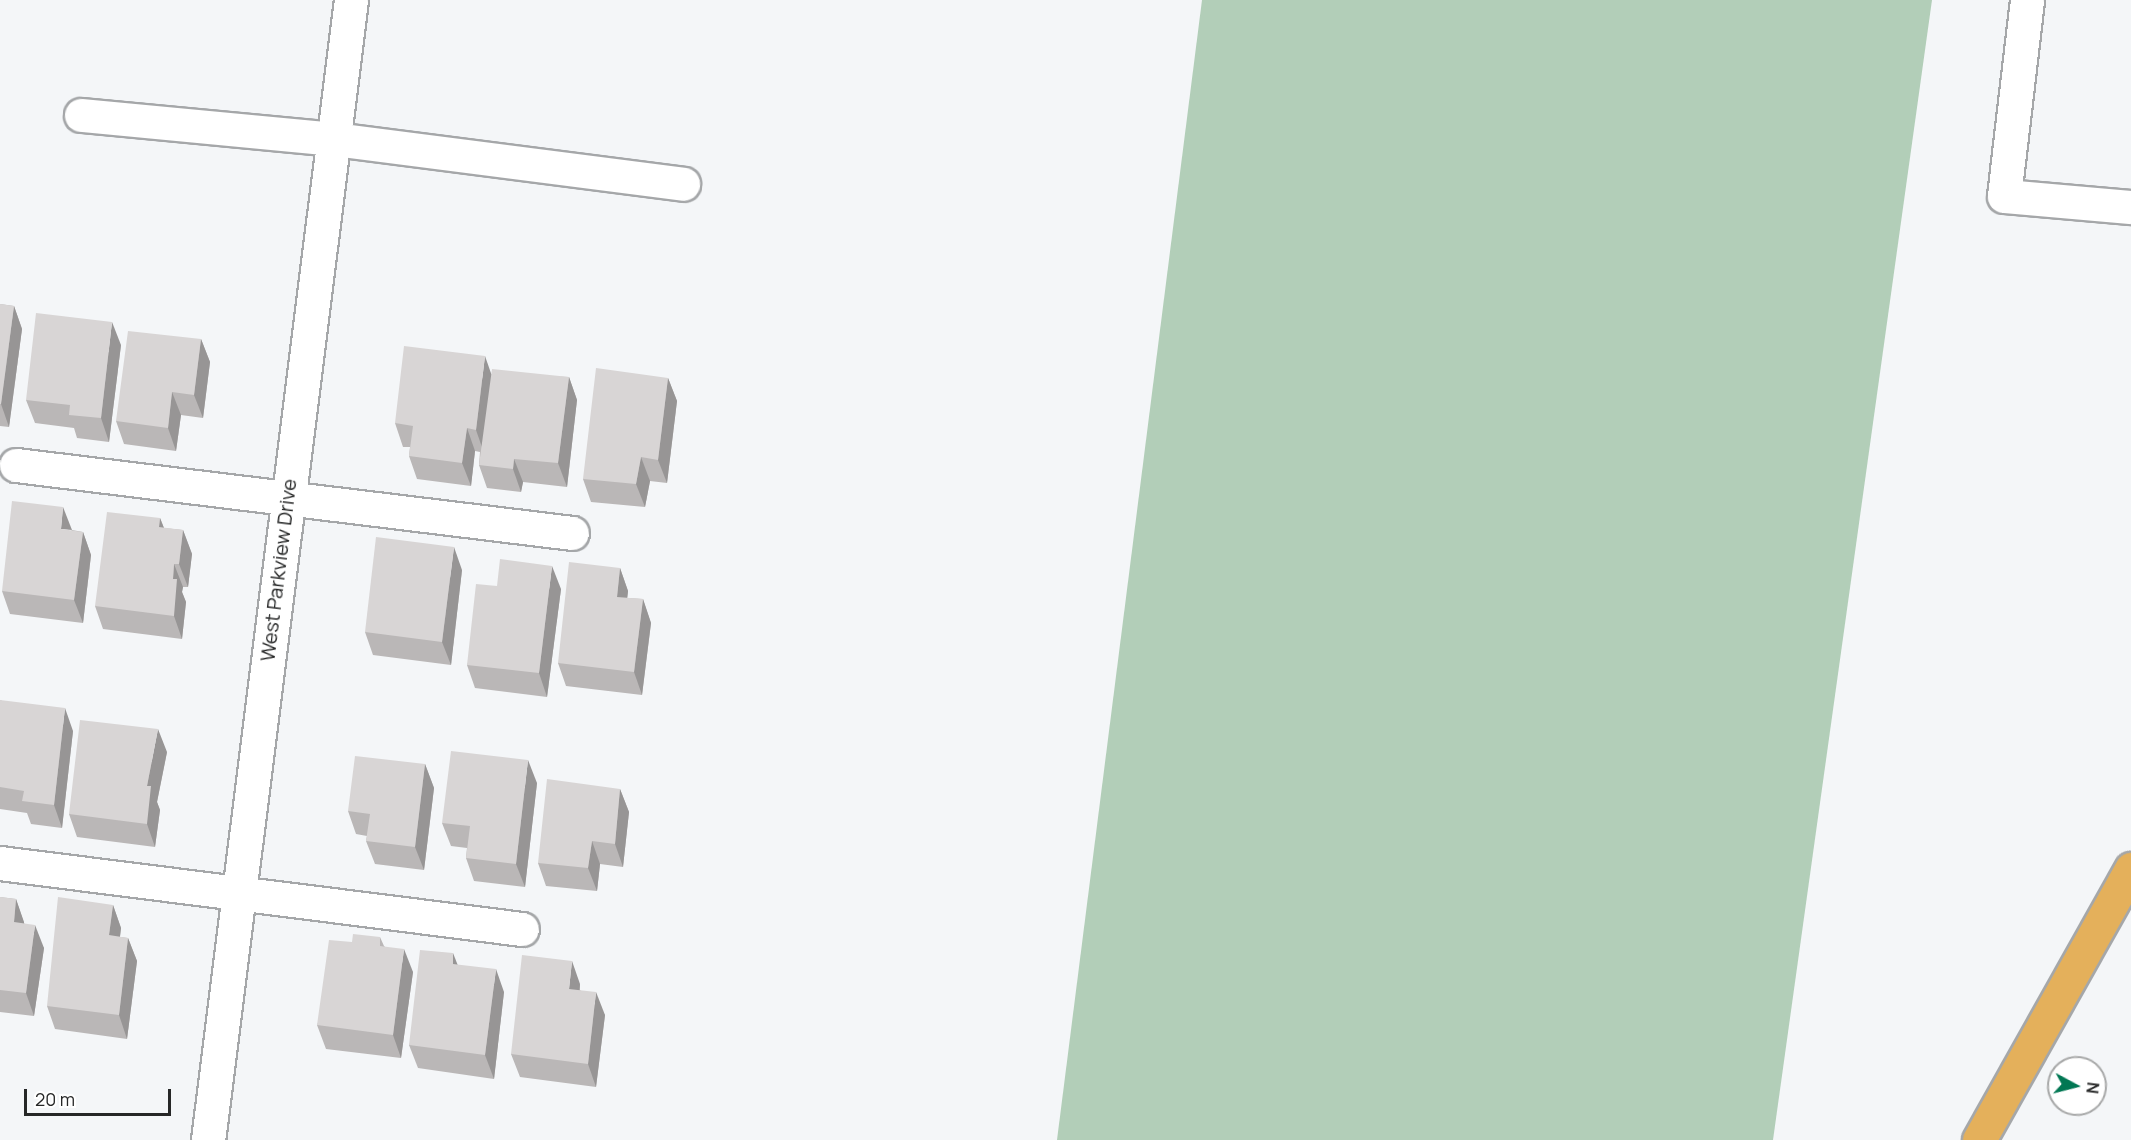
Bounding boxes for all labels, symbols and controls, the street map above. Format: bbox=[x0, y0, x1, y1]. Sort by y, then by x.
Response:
street label: West Parkview Drive bbox=[255, 477, 301, 663]
north arrow bbox=[2047, 1056, 2107, 1116]
scale bar bbox=[27, 1077, 174, 1115]
text: N bbox=[2081, 1081, 2104, 1095]
text: 20 m bbox=[35, 1087, 75, 1111]

